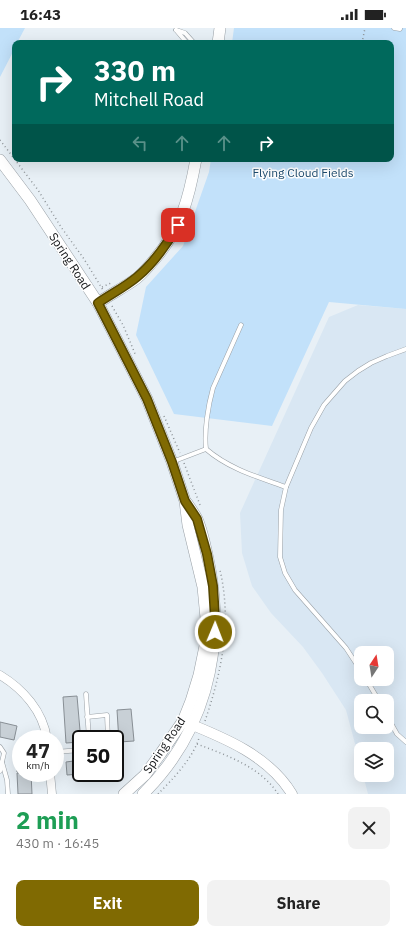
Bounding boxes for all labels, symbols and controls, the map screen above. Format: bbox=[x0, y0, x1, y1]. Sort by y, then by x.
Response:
text: 16:43 bbox=[20, 5, 61, 24]
text: 330 m bbox=[94, 52, 176, 89]
icon: right bbox=[28, 56, 80, 108]
text: Mitchell Road bbox=[94, 88, 204, 111]
icon: left bbox=[129, 132, 151, 154]
icon: ahead bbox=[171, 132, 193, 154]
icon: ahead bbox=[213, 132, 235, 154]
icon: right bbox=[255, 132, 277, 154]
park label: Flying Cloud Fields bbox=[252, 165, 354, 180]
pin bbox=[161, 208, 195, 242]
icon: arrive bbox=[167, 214, 189, 236]
street label: Spring Road bbox=[46, 230, 94, 292]
position arrow bbox=[194, 611, 236, 653]
north arrow bbox=[354, 646, 394, 686]
map controls bbox=[354, 646, 394, 782]
button: search bbox=[354, 694, 394, 734]
street label: Spring Road bbox=[140, 714, 188, 776]
speed limit sign: 50 bbox=[72, 730, 124, 782]
text: 47 bbox=[26, 737, 50, 764]
button: layers bbox=[354, 742, 394, 782]
text: km/h bbox=[26, 759, 50, 772]
text: 2 min bbox=[16, 804, 79, 836]
button: close bbox=[348, 807, 390, 849]
text: 430 m · 16:45 bbox=[16, 835, 99, 852]
button: Exit bbox=[16, 880, 199, 926]
button: Share bbox=[207, 880, 390, 926]

